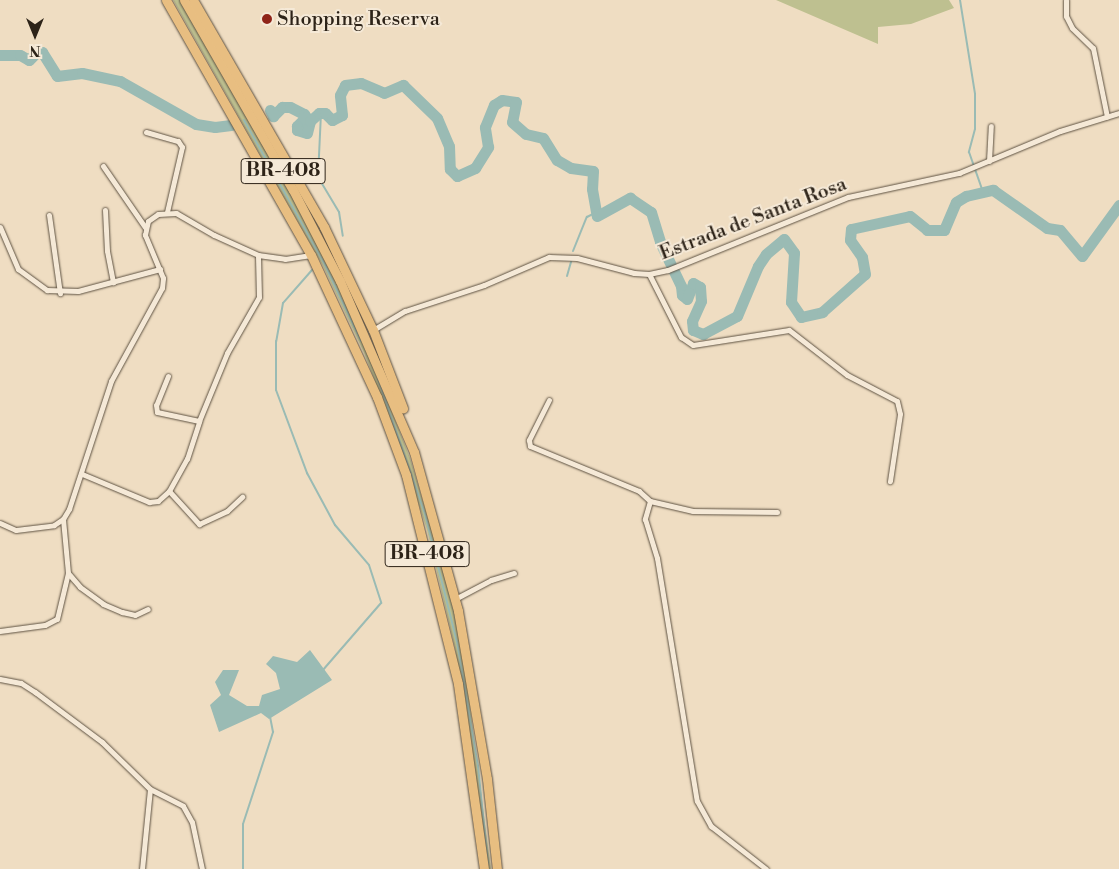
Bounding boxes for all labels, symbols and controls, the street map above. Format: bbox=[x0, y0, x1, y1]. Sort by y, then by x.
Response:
place label: Shopping Reserva bbox=[277, 7, 440, 31]
north arrow bbox=[10, 10, 60, 60]
marker: Shopping Reserva bbox=[261, 13, 273, 25]
text: N bbox=[29, 41, 41, 59]
road number: BR-408 bbox=[240, 154, 326, 188]
street label: Estrada de Santa Rosa bbox=[656, 172, 850, 266]
road number: BR-408 bbox=[384, 538, 470, 570]

